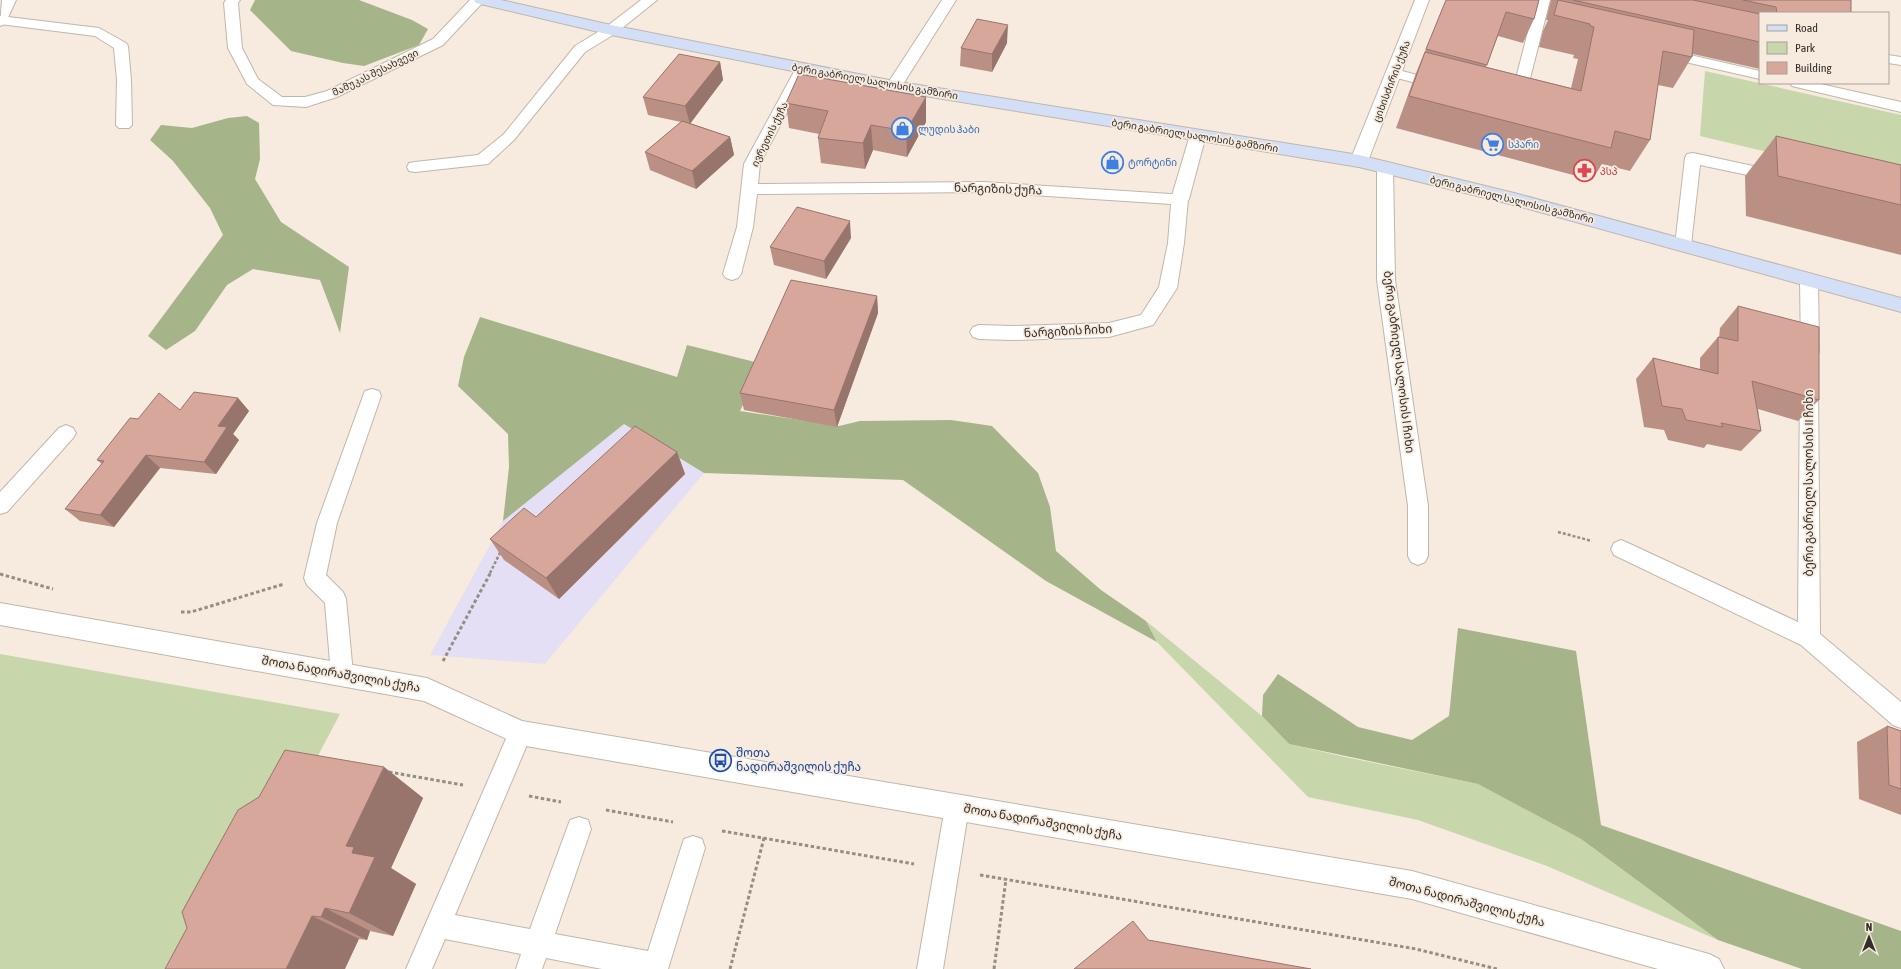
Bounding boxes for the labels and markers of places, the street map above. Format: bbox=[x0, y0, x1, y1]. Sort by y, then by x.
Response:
shop icon: ლუდის ჰაბი bbox=[889, 116, 915, 142]
place label: ლუდის ჰაბი bbox=[918, 124, 980, 136]
supermarket icon: სპარი bbox=[1480, 131, 1506, 157]
place label: სპარი bbox=[1508, 139, 1539, 150]
shop icon: ტორტინი bbox=[1100, 149, 1126, 175]
place label: ტორტინი bbox=[1128, 157, 1177, 169]
pharmacy icon: პსპ bbox=[1572, 158, 1598, 184]
place label: პსპ bbox=[1600, 166, 1618, 177]
place label: შოთა ნადირაშვილის ქუჩა bbox=[736, 746, 861, 775]
bus stop icon: შოთა ნადირაშვილის ქუჩა bbox=[708, 747, 734, 773]

